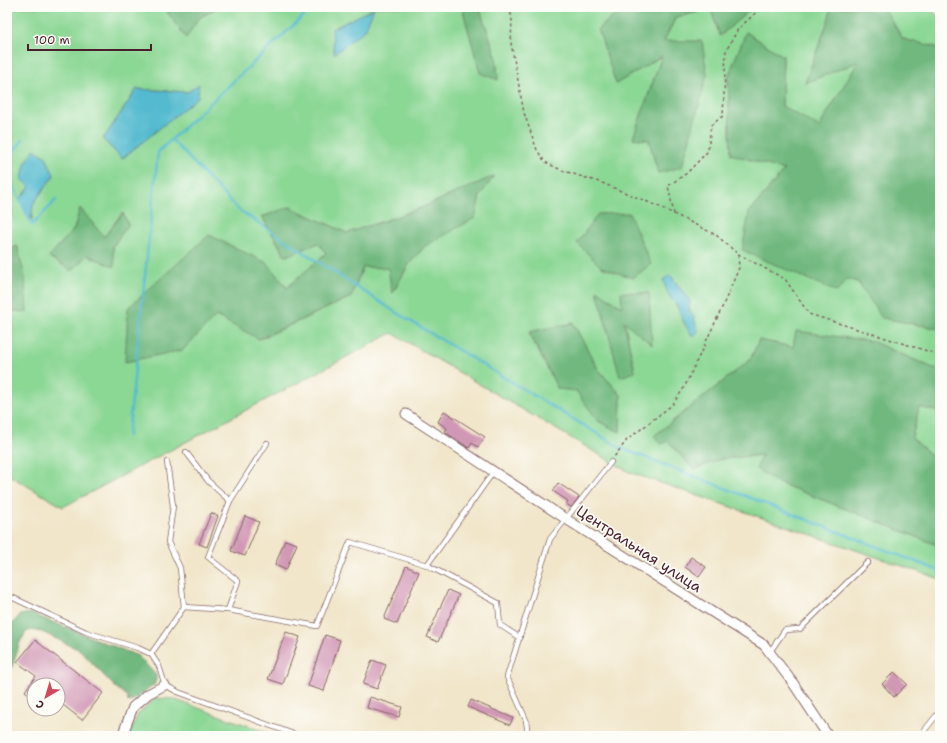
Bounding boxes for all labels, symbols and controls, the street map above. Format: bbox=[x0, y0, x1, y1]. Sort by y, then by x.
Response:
scale bar bbox=[28, 26, 151, 52]
text: 100 m bbox=[34, 32, 70, 48]
street label: Центральная улица bbox=[572, 501, 706, 597]
north arrow bbox=[26, 677, 66, 717]
text: С bbox=[33, 696, 47, 712]

